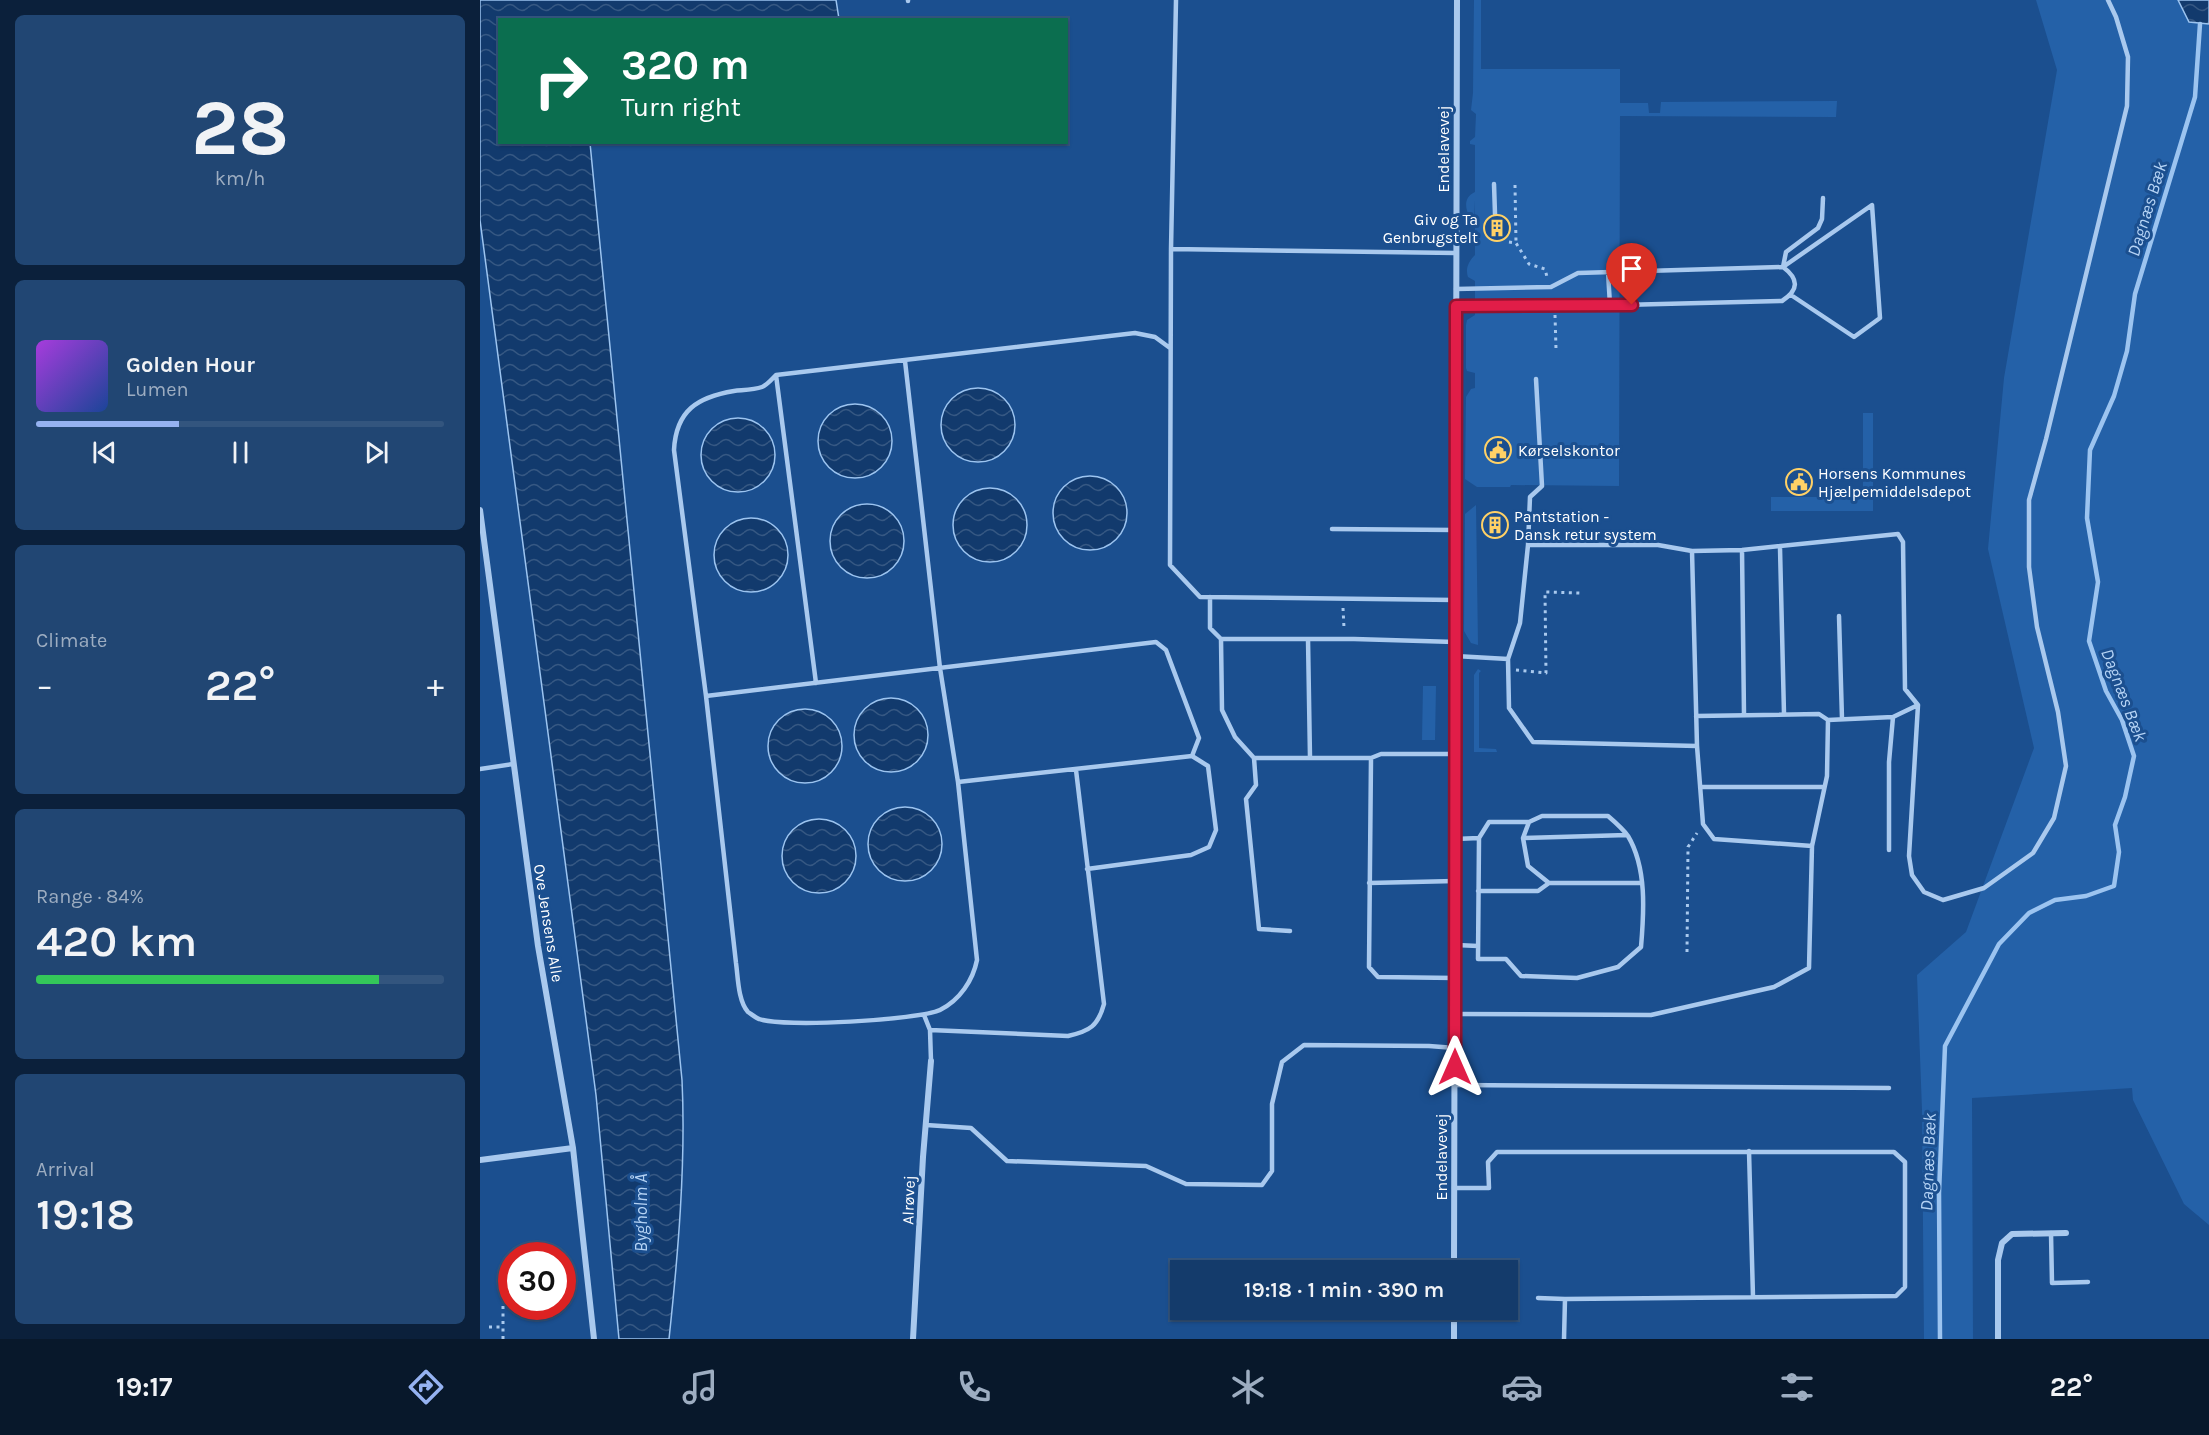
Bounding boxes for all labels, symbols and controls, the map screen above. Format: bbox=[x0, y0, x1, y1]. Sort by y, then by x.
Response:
text: 320 m bbox=[621, 40, 750, 90]
icon: right bbox=[522, 42, 600, 120]
text: 28 bbox=[191, 82, 289, 174]
text: Turn right bbox=[621, 91, 741, 123]
street label: Endelavevej bbox=[1434, 105, 1453, 193]
water label: Dagnæs Bæk bbox=[2122, 158, 2172, 259]
text: km/h bbox=[215, 167, 265, 190]
place label: Giv og Ta Genbrugstelt bbox=[1383, 210, 1478, 247]
building icon: Giv og Ta Genbrugstelt bbox=[1482, 213, 1512, 243]
pin bbox=[1606, 243, 1657, 305]
icon: arrive bbox=[1615, 252, 1648, 285]
text: Golden Hour bbox=[126, 352, 255, 378]
text: Lumen bbox=[126, 378, 189, 401]
public building icon: Kørselskontor bbox=[1483, 435, 1513, 465]
icon: previous bbox=[88, 436, 121, 469]
icon: pause bbox=[224, 436, 257, 469]
icon: next bbox=[360, 436, 393, 469]
place label: Kørselskontor bbox=[1518, 441, 1620, 460]
place label: Horsens Kommunes Hjælpemiddelsdepot bbox=[1818, 464, 1971, 501]
public building icon: Horsens Kommunes Hjælpemiddelsdepot bbox=[1784, 467, 1814, 497]
place label: Pantstation - Dansk retur system bbox=[1514, 507, 1657, 544]
building icon: Pantstation - Dansk retur system bbox=[1480, 510, 1510, 540]
text: Climate bbox=[36, 629, 107, 652]
water label: Dagnæs Bæk bbox=[2096, 645, 2152, 745]
text: 22° bbox=[205, 659, 275, 711]
text: − bbox=[36, 666, 53, 704]
text: + bbox=[427, 666, 444, 704]
street label: Ove Jensens Alle bbox=[530, 863, 567, 984]
text: Range · 84% bbox=[36, 885, 144, 908]
text: 420 km bbox=[36, 915, 197, 967]
position arrow bbox=[1423, 1035, 1487, 1099]
water label: Dagnæs Bæk bbox=[1915, 1112, 1941, 1211]
street label: Endelavevej bbox=[1432, 1113, 1451, 1201]
text: Arrival bbox=[36, 1158, 95, 1181]
water label: Bygholm Å bbox=[630, 1174, 652, 1252]
street label: Alrøvej bbox=[898, 1175, 919, 1225]
text: 19:18 bbox=[36, 1188, 135, 1240]
speed limit sign: 30 bbox=[498, 1242, 576, 1320]
text: 19:18 · 1 min · 390 m bbox=[1244, 1277, 1444, 1303]
icon: directions bbox=[405, 1366, 447, 1408]
icon: music bbox=[679, 1366, 721, 1408]
icon: phone bbox=[953, 1366, 995, 1408]
icon: climate bbox=[1227, 1366, 1269, 1408]
icon: car bbox=[1501, 1366, 1543, 1408]
icon: filters bbox=[1776, 1366, 1818, 1408]
text: 19:17 bbox=[116, 1371, 173, 1403]
text: 22° bbox=[2050, 1371, 2093, 1403]

